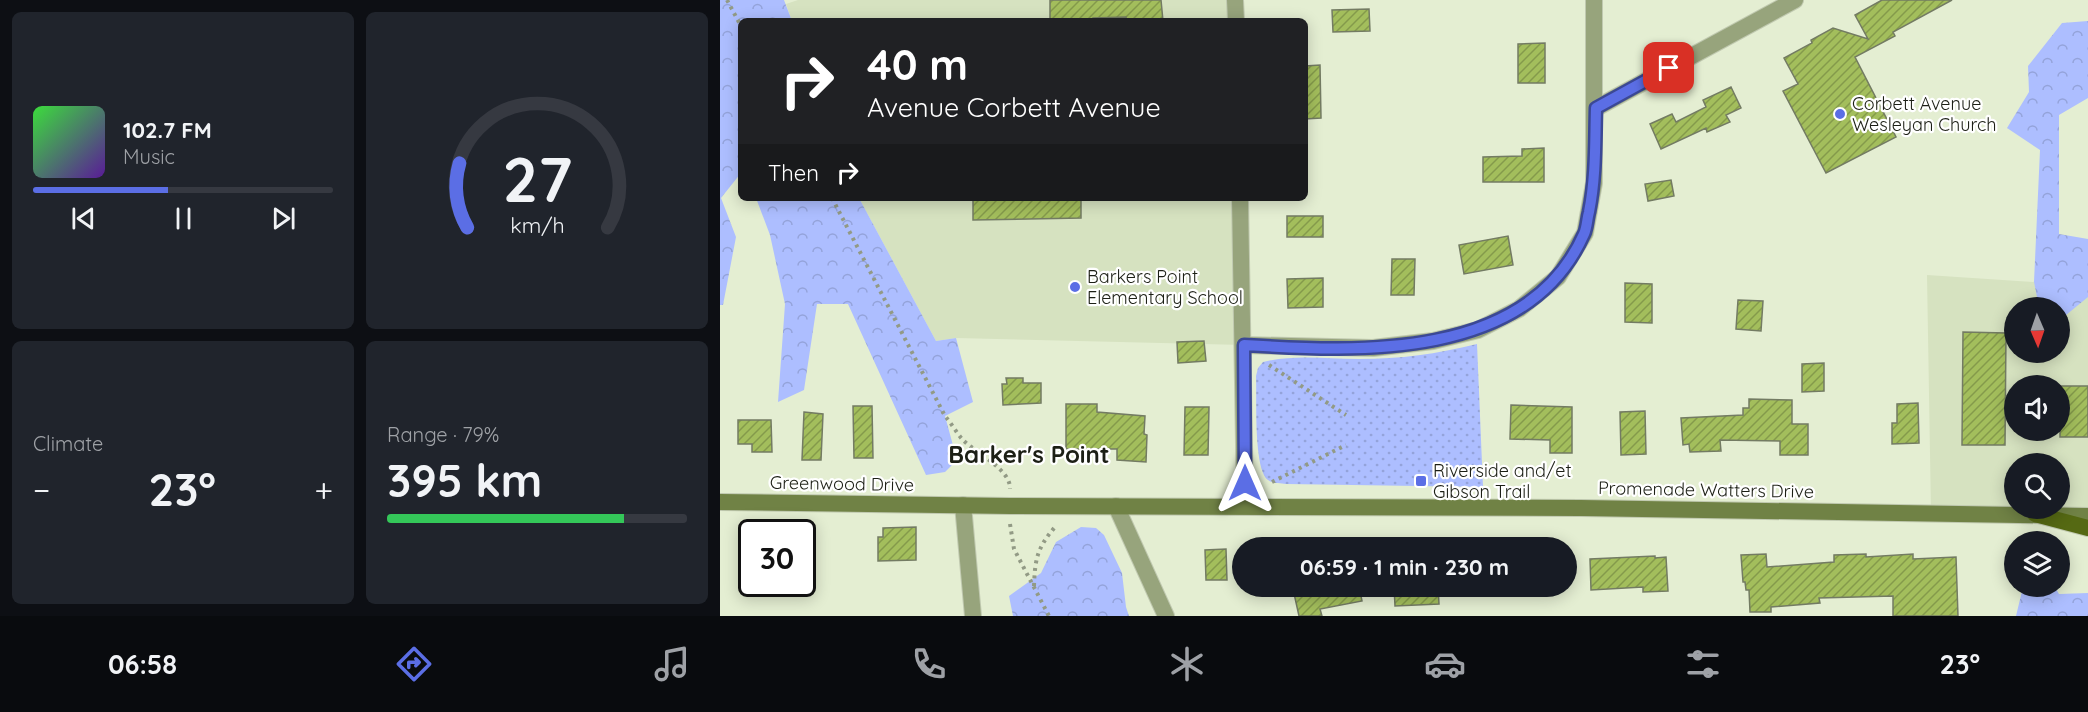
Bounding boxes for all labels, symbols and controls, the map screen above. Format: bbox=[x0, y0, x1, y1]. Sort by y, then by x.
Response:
text: 40 m bbox=[867, 38, 968, 91]
icon: right bbox=[768, 42, 846, 120]
pin bbox=[1643, 42, 1694, 93]
icon: arrive bbox=[1652, 51, 1685, 84]
text: Avenue Corbett Avenue bbox=[867, 90, 1161, 124]
place label: Corbett Avenue Wesleyan Church bbox=[1852, 92, 1997, 136]
marker: Corbett Avenue Wesleyan Church bbox=[1833, 107, 1847, 121]
text: 102.7 FM bbox=[123, 116, 212, 144]
text: 27 bbox=[502, 140, 572, 218]
text: Music bbox=[123, 144, 175, 169]
icon: right bbox=[831, 156, 864, 189]
text: Then bbox=[768, 159, 819, 187]
icon: previous bbox=[67, 202, 100, 235]
icon: pause bbox=[167, 202, 200, 235]
icon: next bbox=[267, 202, 300, 235]
text: km/h bbox=[510, 212, 564, 238]
place label: Barkers Point Elementary School bbox=[1087, 265, 1243, 309]
marker: Barkers Point Elementary School bbox=[1068, 280, 1082, 294]
north arrow bbox=[2004, 297, 2070, 363]
map controls bbox=[2004, 297, 2070, 597]
button: sound bbox=[2004, 375, 2070, 441]
text: Range · 79% bbox=[387, 422, 499, 447]
text: Climate bbox=[33, 431, 103, 456]
district label: Barker's Point bbox=[948, 439, 1110, 469]
position arrow bbox=[1213, 451, 1277, 515]
text: 395 km bbox=[387, 452, 542, 508]
button: search bbox=[2004, 453, 2070, 519]
place label: Riverside and/et Gibson Trail bbox=[1433, 459, 1572, 503]
text: 23° bbox=[149, 461, 216, 517]
text: − bbox=[33, 469, 50, 510]
text: + bbox=[314, 469, 333, 510]
street label: Greenwood Drive bbox=[770, 471, 914, 496]
marker: Riverside and/et Gibson Trail bbox=[1414, 474, 1428, 488]
street label: Promenade Watters Drive bbox=[1598, 476, 1814, 503]
speed limit sign: 30 bbox=[738, 519, 816, 597]
button: layers bbox=[2004, 531, 2070, 597]
text: 06:59 · 1 min · 230 m bbox=[1300, 553, 1509, 581]
icon: directions bbox=[393, 643, 435, 685]
icon: music bbox=[651, 643, 693, 685]
icon: phone bbox=[908, 643, 950, 685]
icon: climate bbox=[1166, 643, 1208, 685]
icon: car bbox=[1424, 643, 1466, 685]
icon: filters bbox=[1682, 643, 1724, 685]
text: 06:58 bbox=[108, 647, 177, 681]
text: 23° bbox=[1940, 647, 1980, 681]

